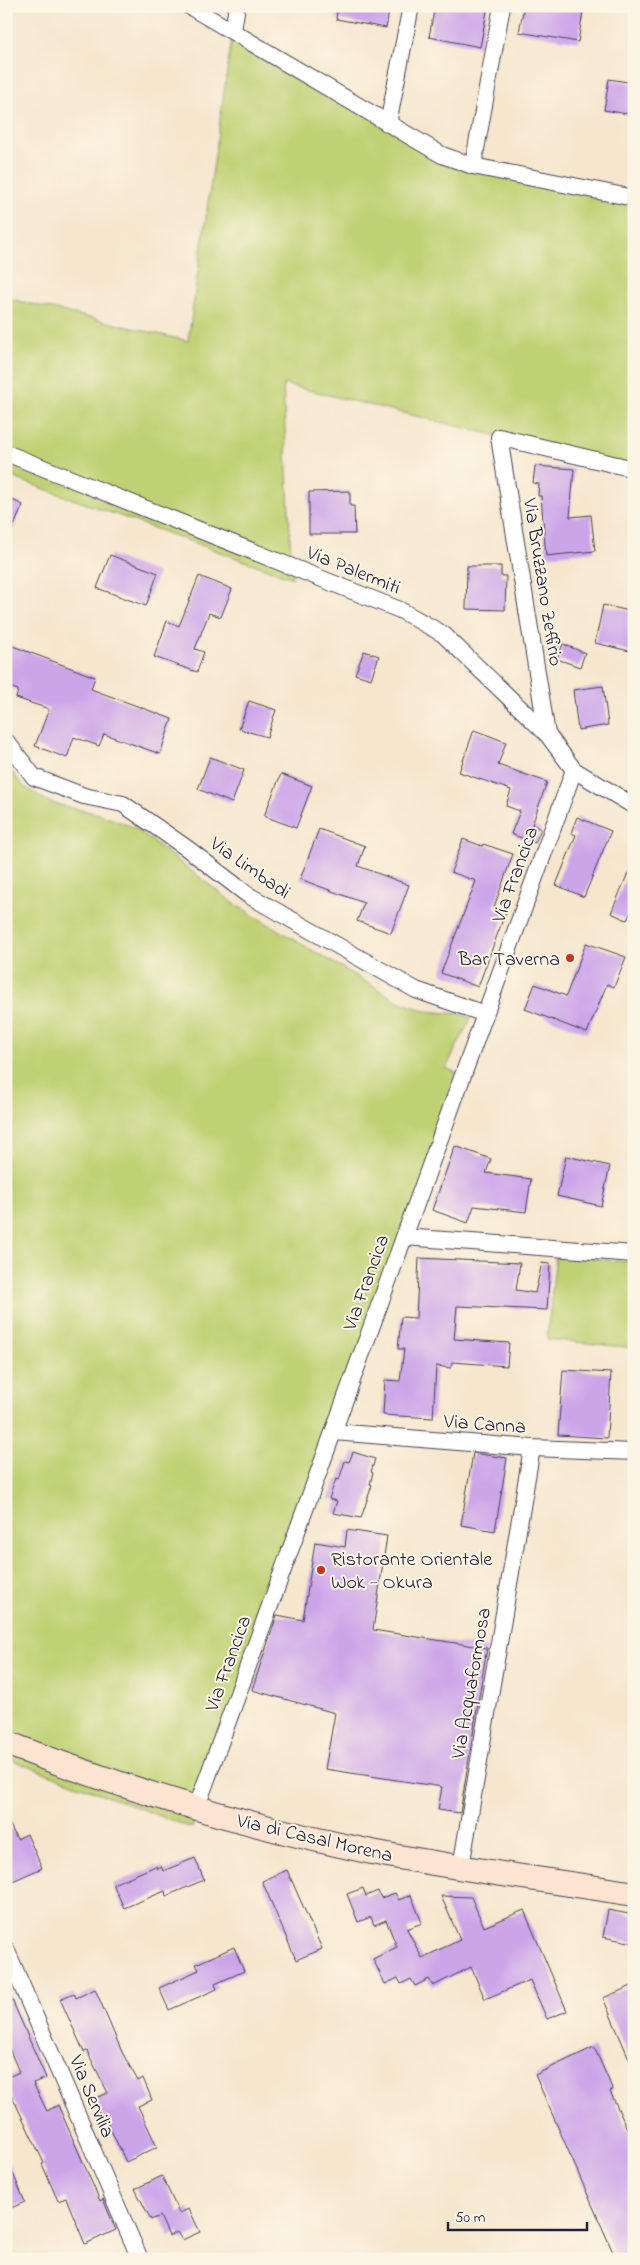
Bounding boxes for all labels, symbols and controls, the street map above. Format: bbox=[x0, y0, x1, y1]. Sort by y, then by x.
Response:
street label: Via Bruzzano Zeffirio bbox=[514, 495, 569, 668]
street label: Via Palermiti bbox=[301, 539, 404, 603]
street label: Via Francica bbox=[485, 823, 547, 928]
street label: Via Limbadi bbox=[203, 830, 296, 907]
place label: Bar Taverna bbox=[457, 946, 560, 975]
marker: Bar Taverna bbox=[564, 952, 576, 964]
street label: Via Francica bbox=[336, 1231, 398, 1336]
street label: Via Canna bbox=[442, 1408, 527, 1443]
place label: Ristorante Orientale Wok - Okura bbox=[331, 1546, 492, 1598]
marker: Ristorante Orientale Wok - Okura bbox=[315, 1564, 327, 1576]
street label: Via Acquaformosa bbox=[445, 1606, 500, 1762]
street label: Via Francica bbox=[198, 1612, 260, 1717]
street label: Via di Casal Morena bbox=[233, 1807, 395, 1871]
street label: Via Servilia bbox=[60, 2050, 121, 2143]
scale bar bbox=[448, 2200, 586, 2232]
text: 50 m bbox=[455, 2207, 486, 2229]

